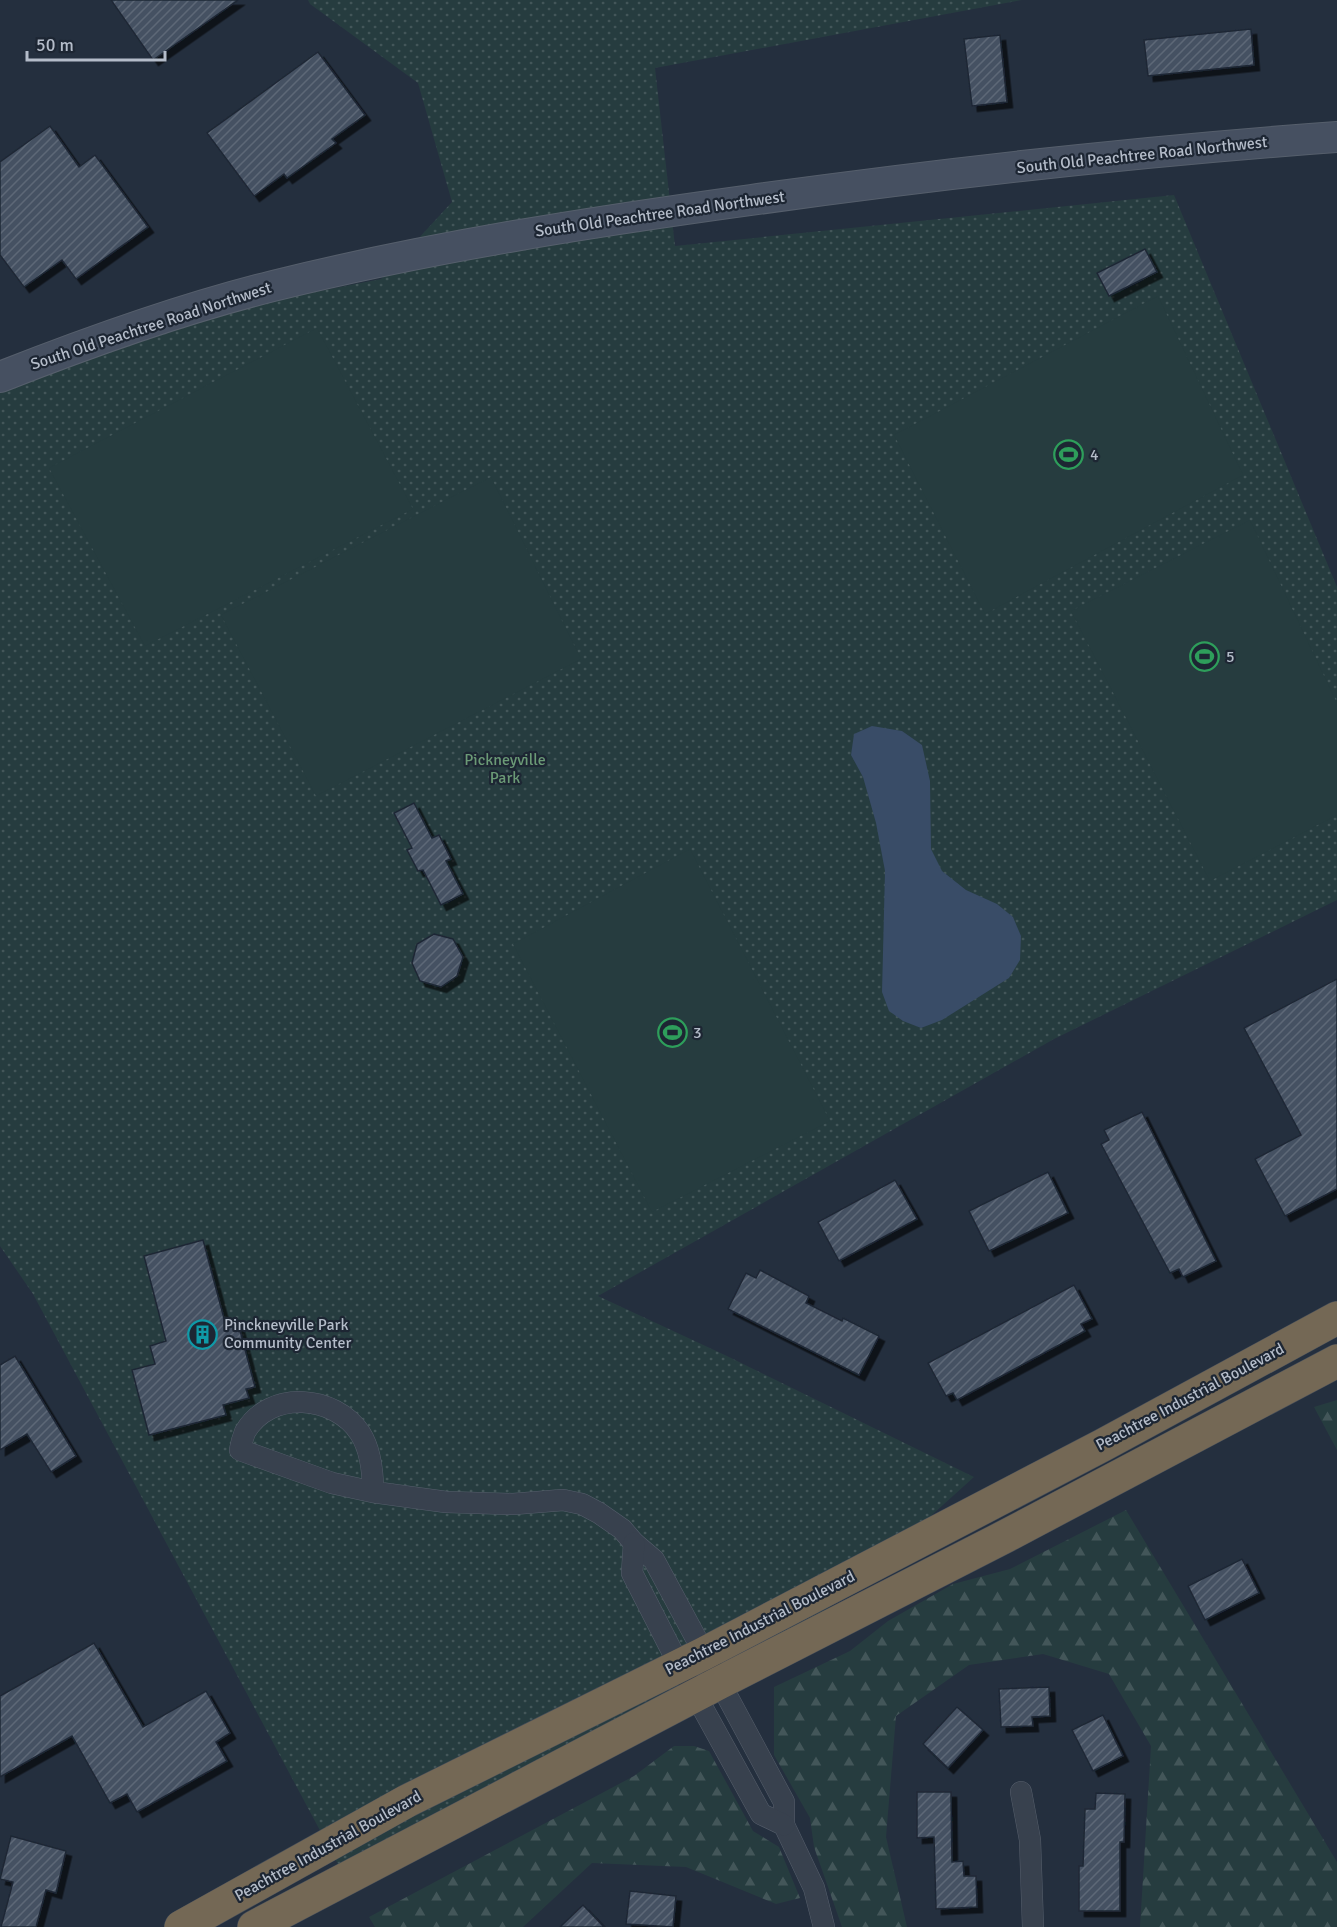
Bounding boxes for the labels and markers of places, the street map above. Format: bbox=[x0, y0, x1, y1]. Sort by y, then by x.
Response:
sports icon: 4 bbox=[1053, 439, 1085, 471]
place label: 4 bbox=[1090, 445, 1099, 465]
sports icon: 5 bbox=[1189, 641, 1221, 673]
place label: 5 bbox=[1226, 647, 1235, 667]
sports icon: 3 bbox=[656, 1017, 688, 1049]
place label: 3 bbox=[693, 1023, 702, 1043]
place label: Pinckneyville Park Community Center bbox=[224, 1315, 352, 1353]
building icon: Pinckneyville Park Community Center bbox=[187, 1318, 219, 1350]

